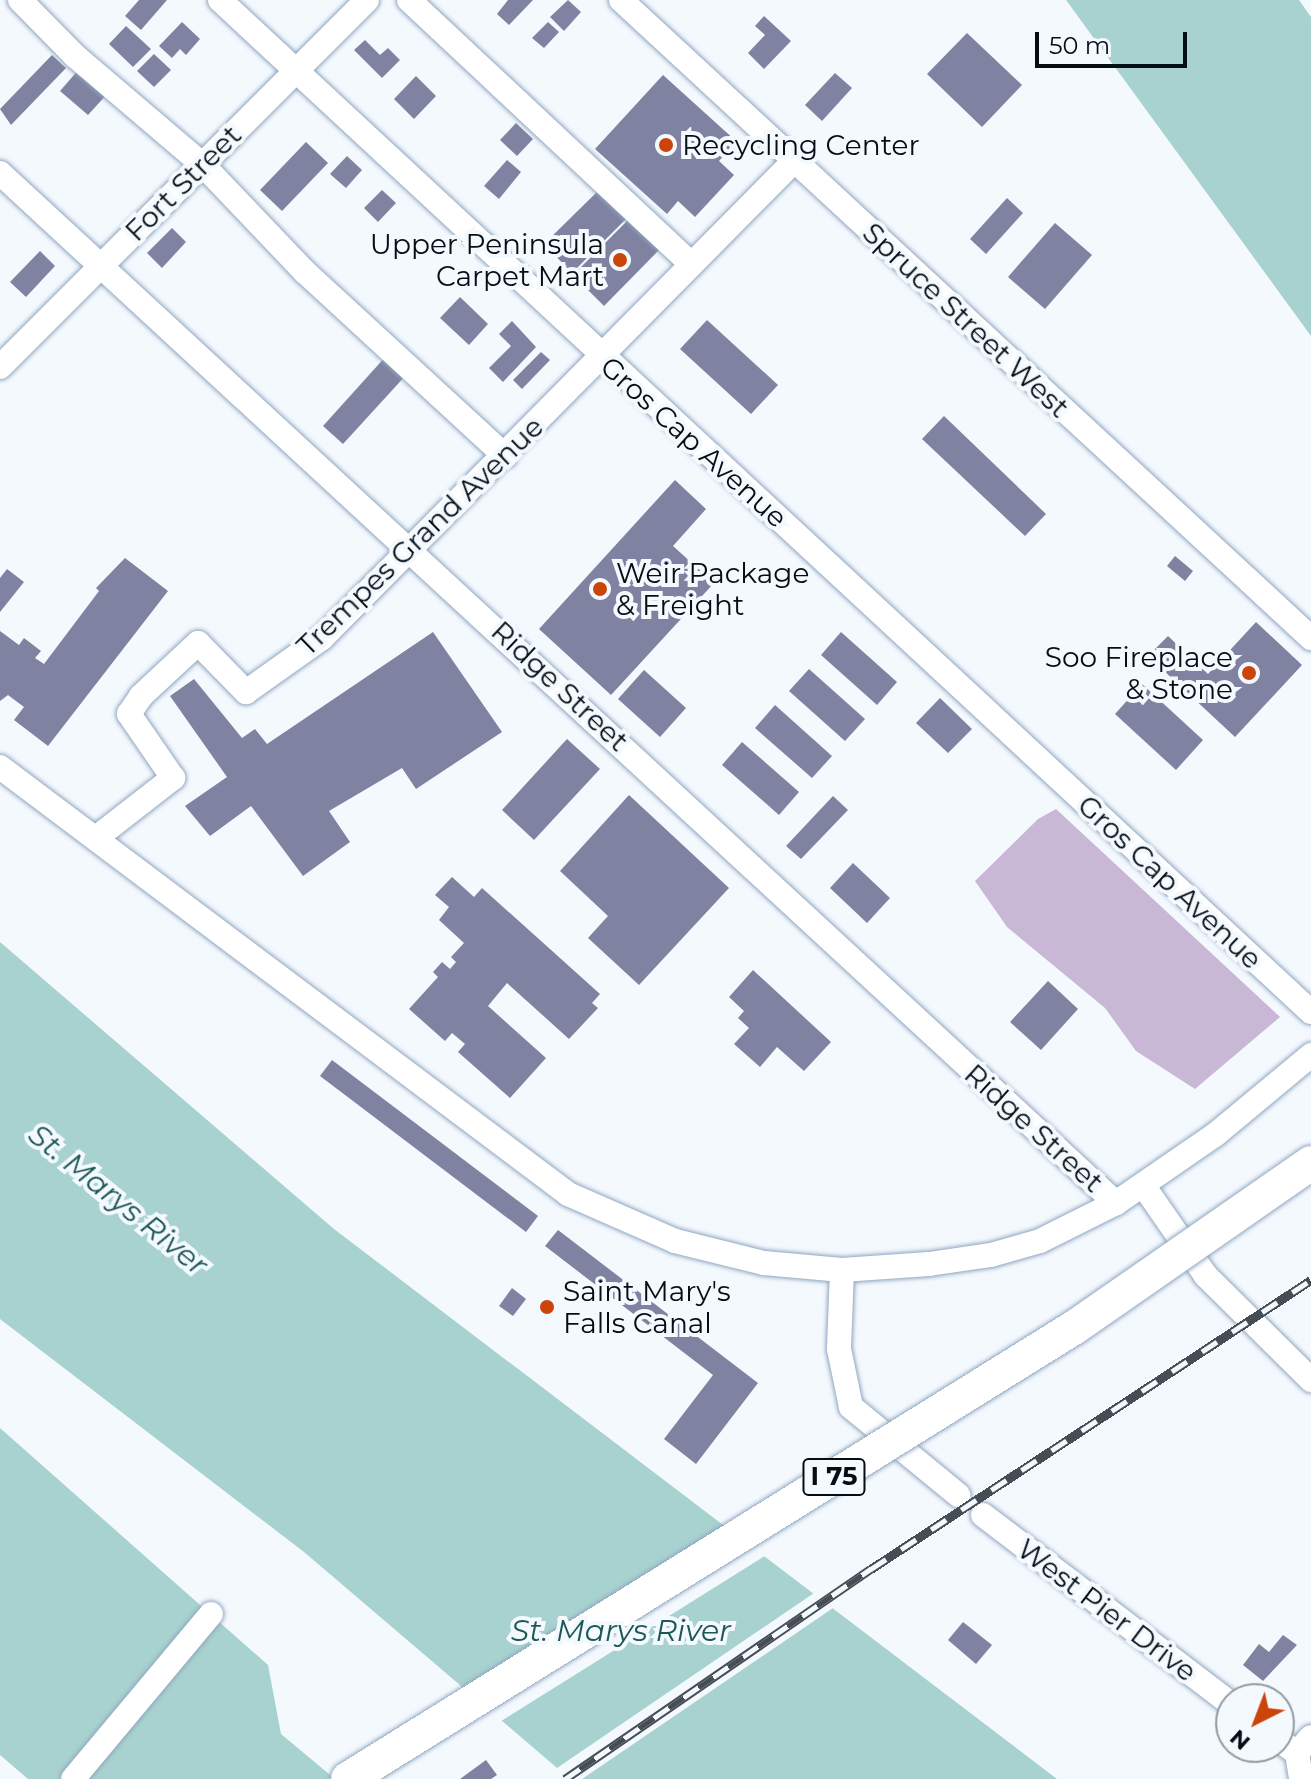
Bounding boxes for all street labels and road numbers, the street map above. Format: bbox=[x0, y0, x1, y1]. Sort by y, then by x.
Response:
street label: Fort Street bbox=[118, 118, 248, 248]
street label: Spruce Street West bbox=[856, 216, 1076, 424]
street label: Gros Cap Avenue bbox=[594, 349, 794, 535]
street label: Trempes Grand Avenue bbox=[290, 410, 550, 662]
street label: Ridge Street bbox=[485, 614, 635, 758]
street label: Gros Cap Avenue bbox=[1071, 788, 1269, 976]
street label: Ridge Street bbox=[958, 1057, 1110, 1199]
road number: I 75 bbox=[802, 1455, 866, 1499]
street label: West Pier Drive bbox=[1011, 1532, 1203, 1688]

